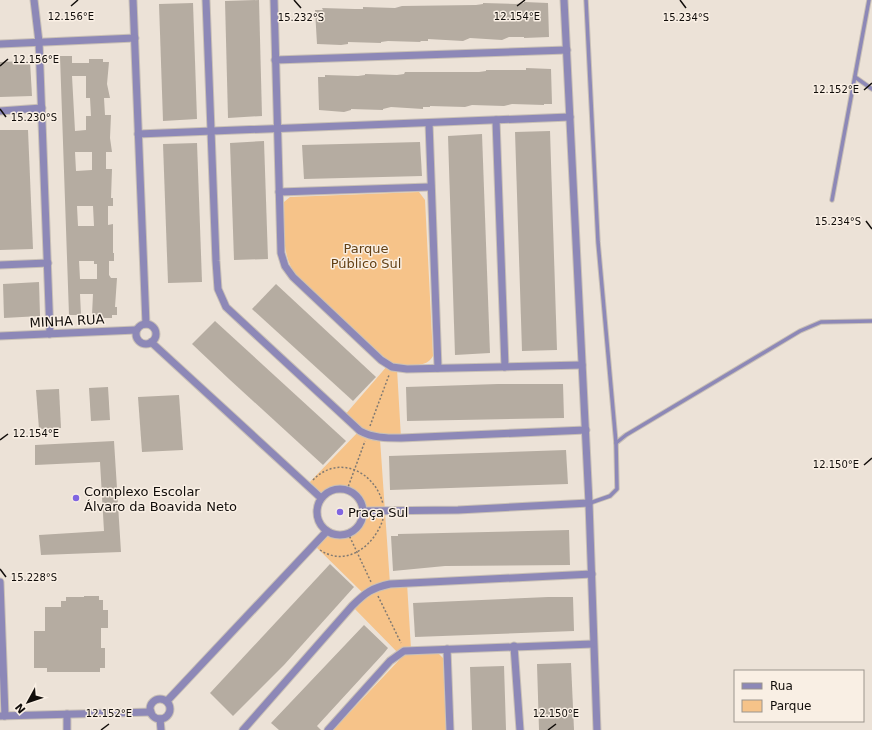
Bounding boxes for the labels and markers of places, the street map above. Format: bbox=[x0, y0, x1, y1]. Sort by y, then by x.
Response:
place label: Complexo Escolar Álvaro da Boavida Neto bbox=[84, 484, 237, 514]
marker: Complexo Escolar Álvaro da Boavida Neto bbox=[71, 493, 81, 503]
place label: Praça Sul bbox=[348, 505, 408, 520]
marker: Praça Sul bbox=[335, 507, 345, 517]

